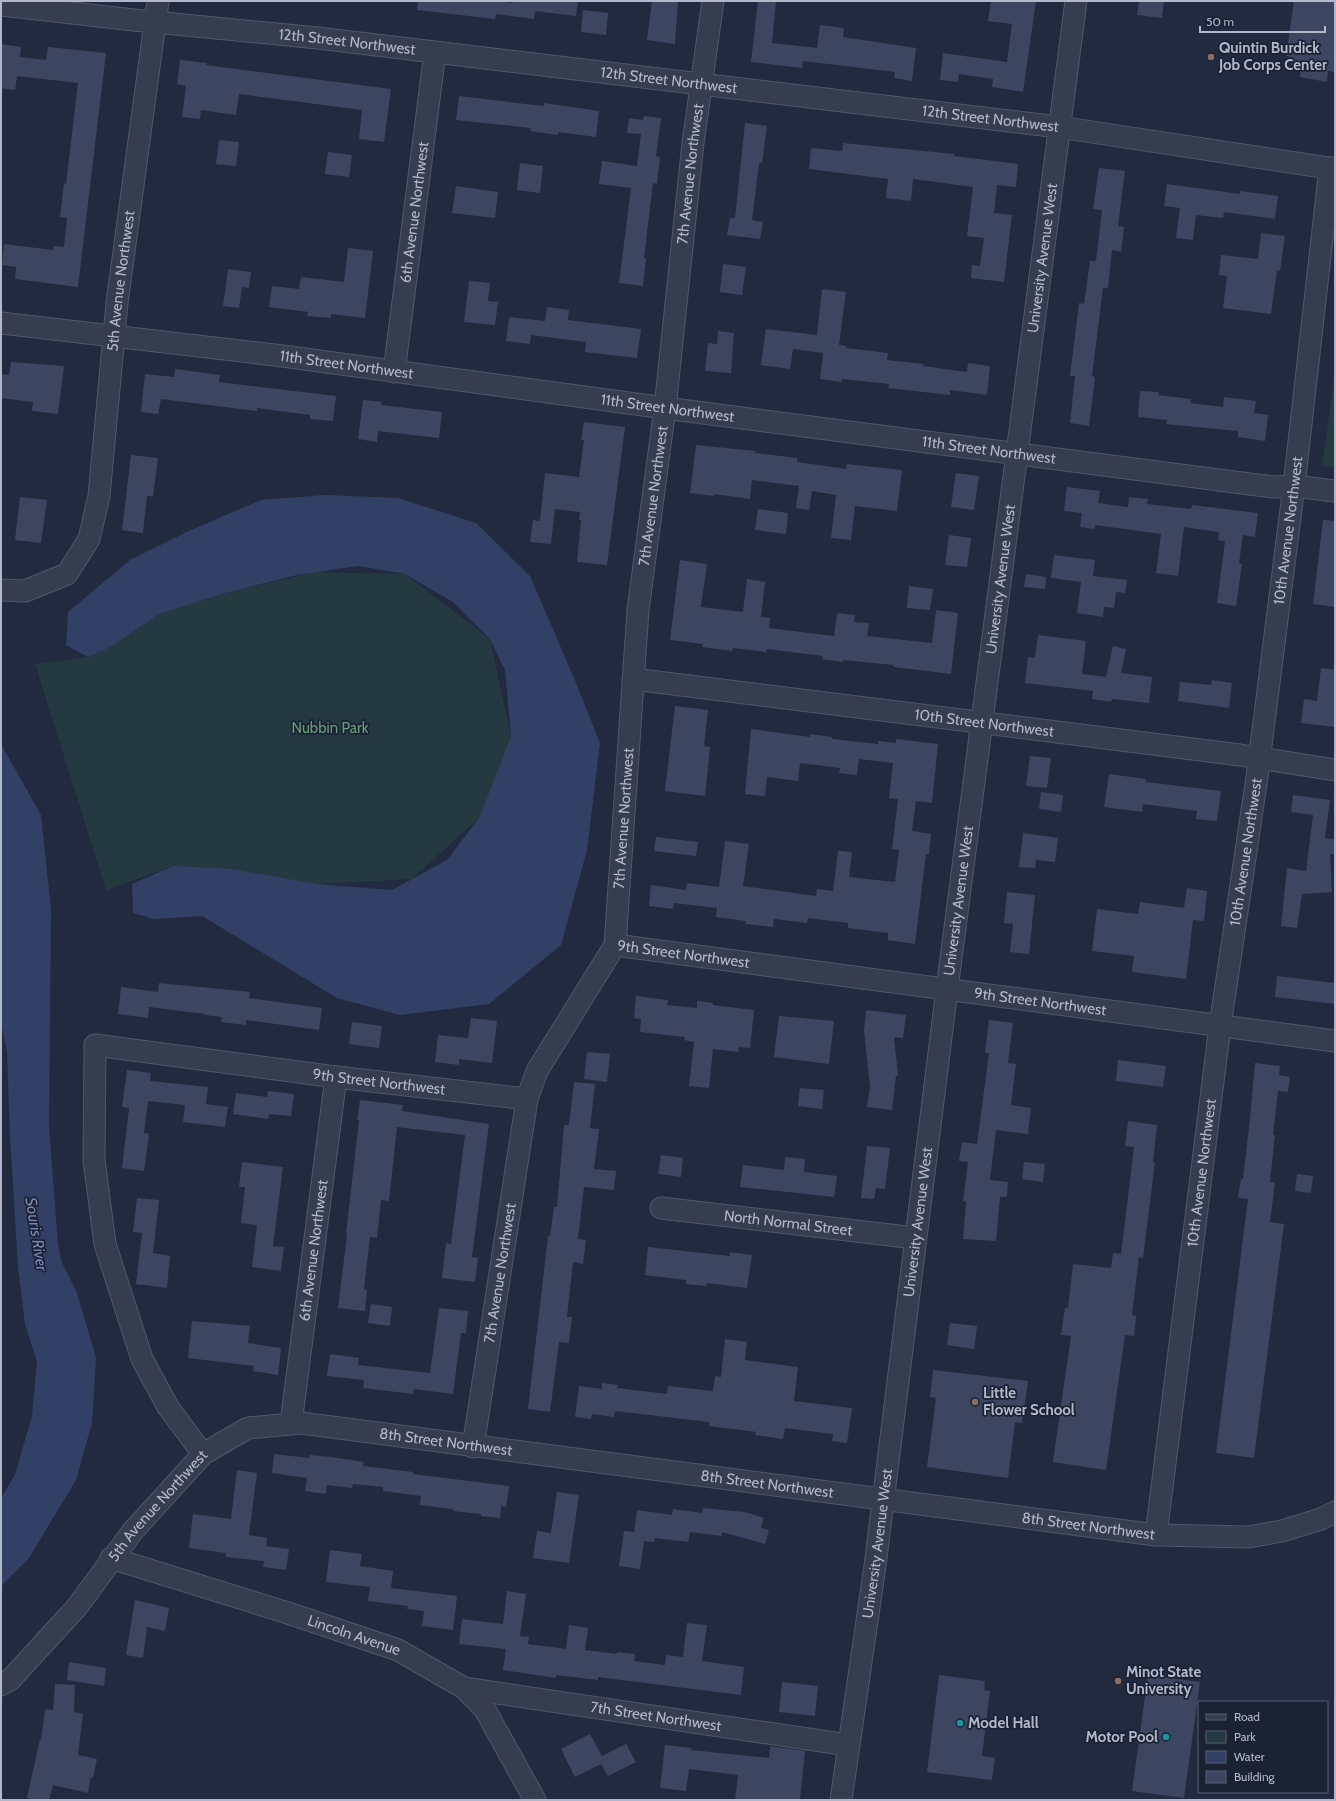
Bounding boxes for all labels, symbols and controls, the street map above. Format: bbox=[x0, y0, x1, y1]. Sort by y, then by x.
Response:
scale bar bbox=[1200, 8, 1325, 34]
text: 50 m bbox=[1206, 14, 1234, 29]
street label: 12th Street Northwest bbox=[278, 25, 416, 59]
place label: Quintin Burdick Job Corps Center bbox=[1218, 39, 1327, 74]
marker: Quintin Burdick Job Corps Center bbox=[1206, 52, 1216, 62]
street label: 12th Street Northwest bbox=[599, 63, 738, 97]
street label: 12th Street Northwest bbox=[921, 102, 1060, 136]
street label: 7th Avenue Northwest bbox=[673, 103, 707, 245]
street label: 6th Avenue Northwest bbox=[396, 141, 432, 284]
street label: University Avenue West bbox=[1024, 182, 1061, 334]
street label: 5th Avenue Northwest bbox=[104, 209, 138, 352]
street label: 11th Street Northwest bbox=[279, 347, 414, 383]
street label: 11th Street Northwest bbox=[600, 390, 735, 426]
street label: 7th Avenue Northwest bbox=[635, 425, 672, 567]
street label: 11th Street Northwest bbox=[921, 432, 1057, 468]
street label: 10th Avenue Northwest bbox=[1270, 456, 1306, 606]
street label: University Avenue West bbox=[982, 503, 1019, 655]
street label: 10th Street Northwest bbox=[914, 705, 1055, 741]
park label: Nubbin Park bbox=[292, 719, 369, 737]
street label: 7th Avenue Northwest bbox=[610, 747, 638, 889]
street label: 10th Avenue Northwest bbox=[1226, 777, 1266, 927]
street label: University Avenue West bbox=[940, 825, 977, 977]
street label: 9th Street Northwest bbox=[616, 936, 751, 972]
street label: 9th Street Northwest bbox=[973, 984, 1107, 1019]
street label: 9th Street Northwest bbox=[312, 1065, 446, 1099]
street label: 10th Avenue Northwest bbox=[1183, 1098, 1220, 1248]
street label: University Avenue West bbox=[900, 1146, 936, 1298]
street label: 6th Avenue Northwest bbox=[295, 1179, 332, 1322]
water label: Souris River bbox=[21, 1196, 52, 1273]
street label: 7th Avenue Northwest bbox=[480, 1202, 520, 1344]
street label: North Normal Street bbox=[723, 1207, 853, 1240]
place label: Little Flower School bbox=[983, 1384, 1075, 1419]
marker: Little Flower School bbox=[970, 1397, 980, 1407]
street label: 8th Street Northwest bbox=[378, 1424, 513, 1460]
street label: 5th Avenue Northwest bbox=[104, 1446, 211, 1565]
street label: 8th Street Northwest bbox=[699, 1466, 834, 1502]
street label: University Avenue West bbox=[858, 1468, 896, 1620]
street label: 8th Street Northwest bbox=[1021, 1509, 1156, 1544]
street label: Lincoln Avenue bbox=[305, 1611, 403, 1659]
place label: Minot State University bbox=[1126, 1663, 1201, 1698]
marker: Minot State University bbox=[1113, 1676, 1123, 1686]
street label: 7th Street Northwest bbox=[589, 1698, 723, 1735]
legend bbox=[1198, 1701, 1328, 1793]
text: Road bbox=[1234, 1709, 1260, 1724]
place label: Model Hall bbox=[968, 1714, 1039, 1732]
marker: Model Hall bbox=[955, 1718, 965, 1728]
place label: Motor Pool bbox=[1085, 1728, 1158, 1746]
text: Park bbox=[1234, 1729, 1256, 1744]
marker: Motor Pool bbox=[1161, 1732, 1171, 1742]
text: Water bbox=[1234, 1749, 1265, 1764]
text: Building bbox=[1234, 1769, 1276, 1784]

